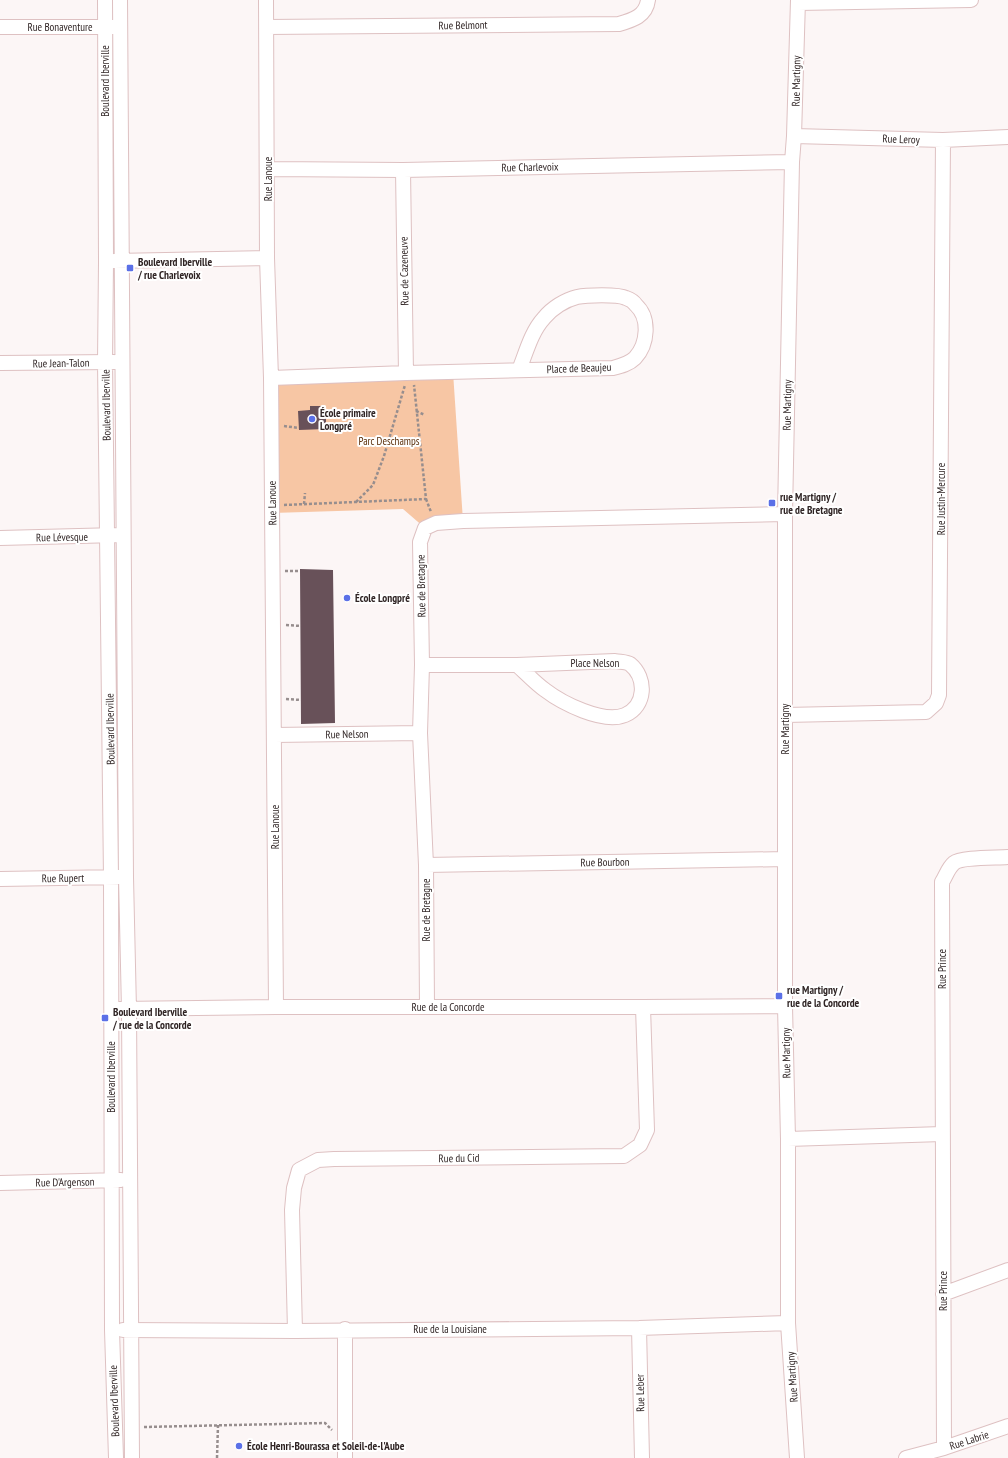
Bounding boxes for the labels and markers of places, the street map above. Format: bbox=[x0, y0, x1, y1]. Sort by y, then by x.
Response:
place label: Boulevard Iberville / rue Charlevoix bbox=[137, 255, 212, 282]
marker: Boulevard Iberville / rue Charlevoix bbox=[125, 263, 135, 273]
place label: École primaire Longpré bbox=[320, 406, 376, 433]
marker: École primaire Longpré bbox=[307, 414, 317, 424]
place label: rue Martigny / rue de Bretagne bbox=[780, 490, 843, 517]
marker: rue Martigny / rue de Bretagne bbox=[767, 498, 777, 508]
place label: École Longpré bbox=[355, 591, 410, 605]
marker: École Longpré bbox=[342, 593, 352, 603]
place label: rue Martigny / rue de la Concorde bbox=[787, 983, 860, 1010]
marker: rue Martigny / rue de la Concorde bbox=[774, 991, 784, 1001]
place label: Boulevard Iberville / rue de la Concorde bbox=[112, 1005, 192, 1032]
marker: Boulevard Iberville / rue de la Concorde bbox=[100, 1013, 110, 1023]
place label: École Henri-Bourassa et Soleil-de-l'Aube bbox=[247, 1439, 405, 1453]
marker: École Henri-Bourassa et Soleil-de-l'Aube bbox=[234, 1441, 244, 1451]

